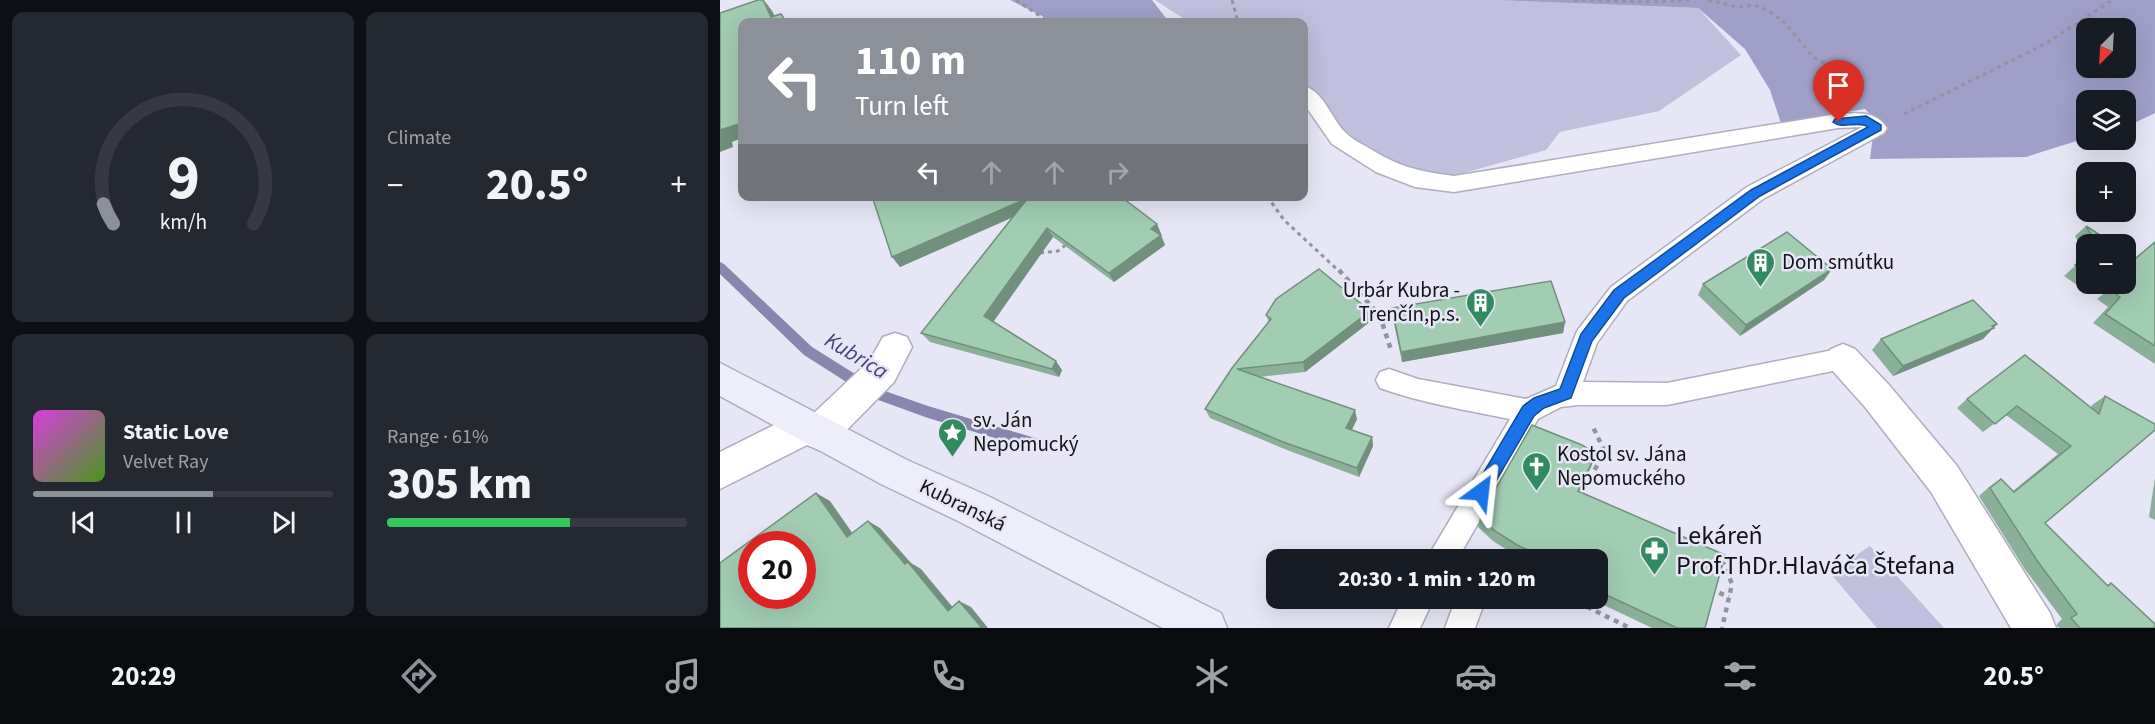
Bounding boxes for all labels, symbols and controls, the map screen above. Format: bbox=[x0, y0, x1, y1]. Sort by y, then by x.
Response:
north arrow bbox=[2076, 18, 2136, 78]
map controls bbox=[2076, 18, 2136, 294]
text: 110 m bbox=[855, 31, 966, 91]
icon: left bbox=[756, 42, 834, 120]
pin bbox=[1813, 60, 1864, 122]
icon: arrive bbox=[1822, 69, 1855, 102]
text: Turn left bbox=[855, 87, 949, 126]
button: layers bbox=[2076, 90, 2136, 150]
text: Climate bbox=[387, 124, 451, 152]
text: 9 bbox=[167, 134, 199, 223]
text: 20.5° bbox=[486, 153, 588, 217]
icon: left bbox=[912, 156, 945, 189]
icon: ahead bbox=[975, 156, 1008, 189]
icon: ahead bbox=[1038, 156, 1071, 189]
icon: right bbox=[1101, 156, 1134, 189]
text: − bbox=[387, 162, 403, 209]
text: + bbox=[671, 162, 687, 209]
button: + bbox=[2076, 162, 2136, 222]
text: km/h bbox=[159, 207, 207, 238]
button: − bbox=[2076, 234, 2136, 294]
building icon: Dom smútku bbox=[1745, 246, 1777, 288]
place label: Dom smútku bbox=[1782, 247, 1894, 277]
place label: Urbár Kubra - Trenčín,p.s. bbox=[1343, 275, 1460, 329]
building icon: Urbár Kubra - Trenčín,p.s. bbox=[1465, 286, 1497, 328]
water label: Kubrica bbox=[819, 324, 894, 387]
place label: sv. Ján Nepomucký bbox=[973, 405, 1079, 459]
text: Static Love bbox=[123, 416, 229, 448]
place icon: sv. Ján Nepomucký bbox=[936, 416, 968, 458]
text: Range · 61% bbox=[387, 423, 488, 451]
place label: Kostol sv. Jána Nepomuckého bbox=[1557, 439, 1687, 493]
text: Velvet Ray bbox=[123, 448, 209, 476]
church icon: Kostol sv. Jána Nepomuckého bbox=[1520, 450, 1552, 492]
text: 305 km bbox=[387, 452, 532, 516]
position arrow bbox=[1449, 460, 1513, 524]
street label: Kubranská bbox=[914, 471, 1012, 539]
icon: previous bbox=[67, 506, 100, 539]
icon: pause bbox=[167, 506, 200, 539]
icon: next bbox=[267, 506, 300, 539]
place label: Lekáreň Prof.ThDr.Hlaváča Štefana bbox=[1676, 517, 1955, 584]
speed limit sign: 20 bbox=[738, 531, 816, 609]
pharmacy icon: Lekáreň Prof.ThDr.Hlaváča Štefana bbox=[1639, 534, 1671, 576]
text: 20:30 · 1 min · 120 m bbox=[1338, 563, 1536, 595]
icon: directions bbox=[398, 655, 440, 697]
icon: music bbox=[662, 655, 704, 697]
icon: phone bbox=[927, 655, 969, 697]
icon: climate bbox=[1191, 655, 1233, 697]
icon: car bbox=[1455, 655, 1497, 697]
icon: filters bbox=[1719, 655, 1761, 697]
text: 20:29 bbox=[111, 657, 176, 696]
text: 20.5° bbox=[1983, 657, 2044, 696]

